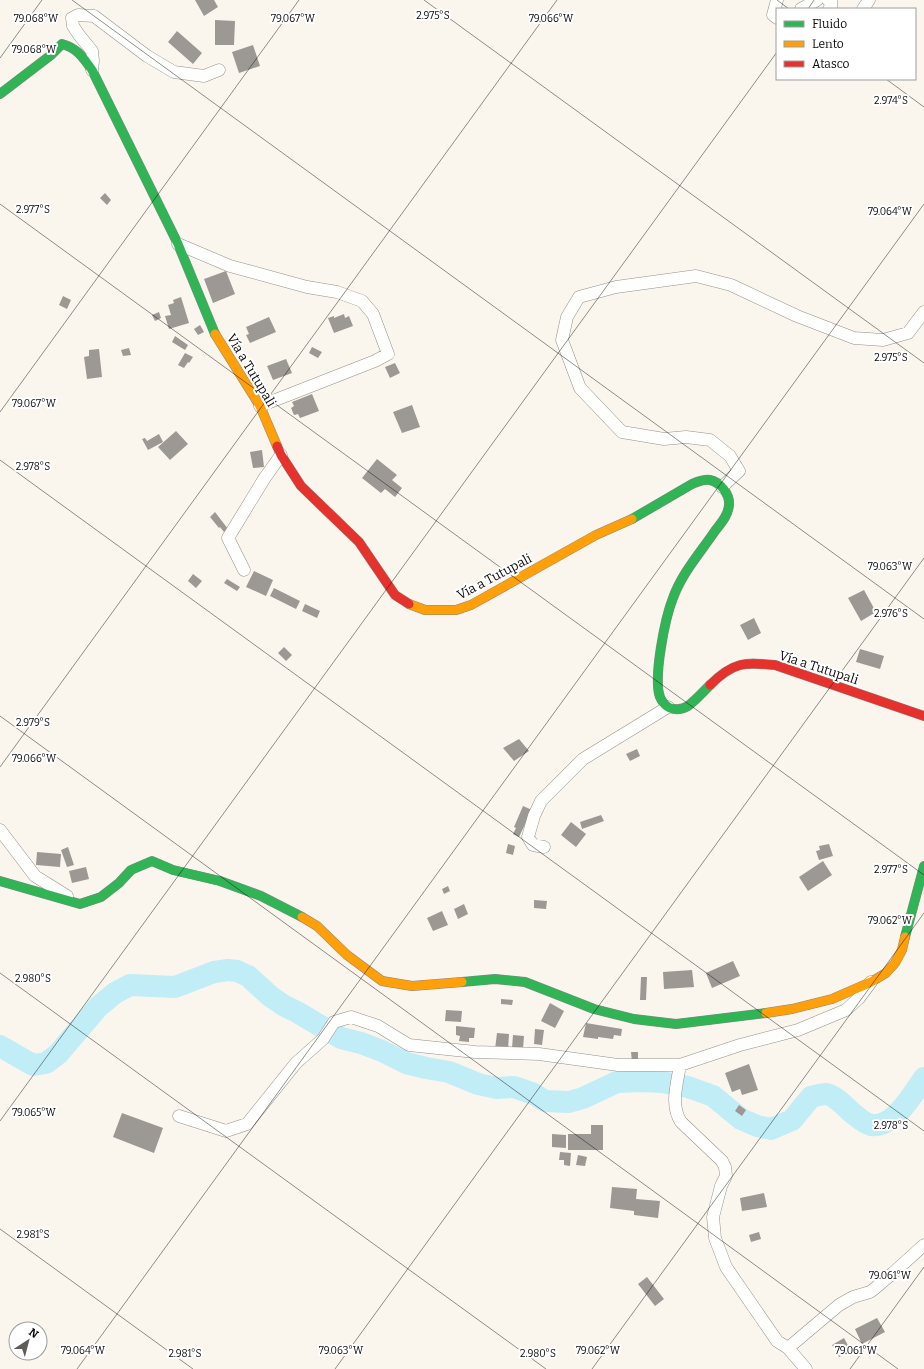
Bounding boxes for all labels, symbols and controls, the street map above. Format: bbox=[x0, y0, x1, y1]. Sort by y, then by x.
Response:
legend bbox=[776, 8, 916, 80]
text: 2.975°S bbox=[416, 10, 450, 22]
text: 79.068°W bbox=[14, 13, 59, 25]
text: 79.067°W bbox=[271, 13, 316, 25]
text: 79.066°W bbox=[529, 13, 574, 25]
text: Fluido bbox=[812, 17, 847, 31]
text: Lento bbox=[812, 37, 844, 51]
text: 79.068°W bbox=[12, 44, 57, 56]
text: Atasco bbox=[812, 57, 850, 71]
text: 2.974°S bbox=[874, 95, 908, 107]
text: 2.977°S bbox=[16, 204, 50, 216]
text: 79.064°W bbox=[868, 206, 913, 218]
street label: Vía a Tutupali bbox=[224, 331, 279, 410]
text: 2.975°S bbox=[874, 352, 908, 364]
text: 79.067°W bbox=[12, 398, 57, 410]
text: 2.978°S bbox=[16, 461, 50, 473]
street label: Vía a Tutupali bbox=[454, 550, 534, 602]
text: 79.063°W bbox=[868, 561, 913, 573]
text: 2.976°S bbox=[874, 608, 908, 620]
street label: Vía a Tutupali bbox=[777, 648, 860, 687]
text: 2.979°S bbox=[16, 717, 50, 729]
text: 79.066°W bbox=[12, 753, 57, 765]
text: 2.977°S bbox=[874, 864, 908, 876]
text: 79.062°W bbox=[868, 915, 913, 927]
text: 2.980°S bbox=[15, 973, 51, 985]
text: 79.065°W bbox=[12, 1107, 57, 1119]
text: 2.978°S bbox=[874, 1120, 908, 1132]
text: 2.981°S bbox=[16, 1229, 50, 1241]
text: 79.061°W bbox=[869, 1270, 912, 1282]
north arrow bbox=[8, 1321, 48, 1361]
text: N bbox=[26, 1326, 41, 1341]
text: 79.064°W bbox=[61, 1345, 106, 1357]
text: 79.063°W bbox=[319, 1345, 364, 1357]
text: 79.062°W bbox=[576, 1345, 621, 1357]
text: 79.061°W bbox=[835, 1345, 878, 1357]
text: 2.981°S bbox=[168, 1348, 202, 1360]
text: 2.980°S bbox=[520, 1348, 556, 1360]

